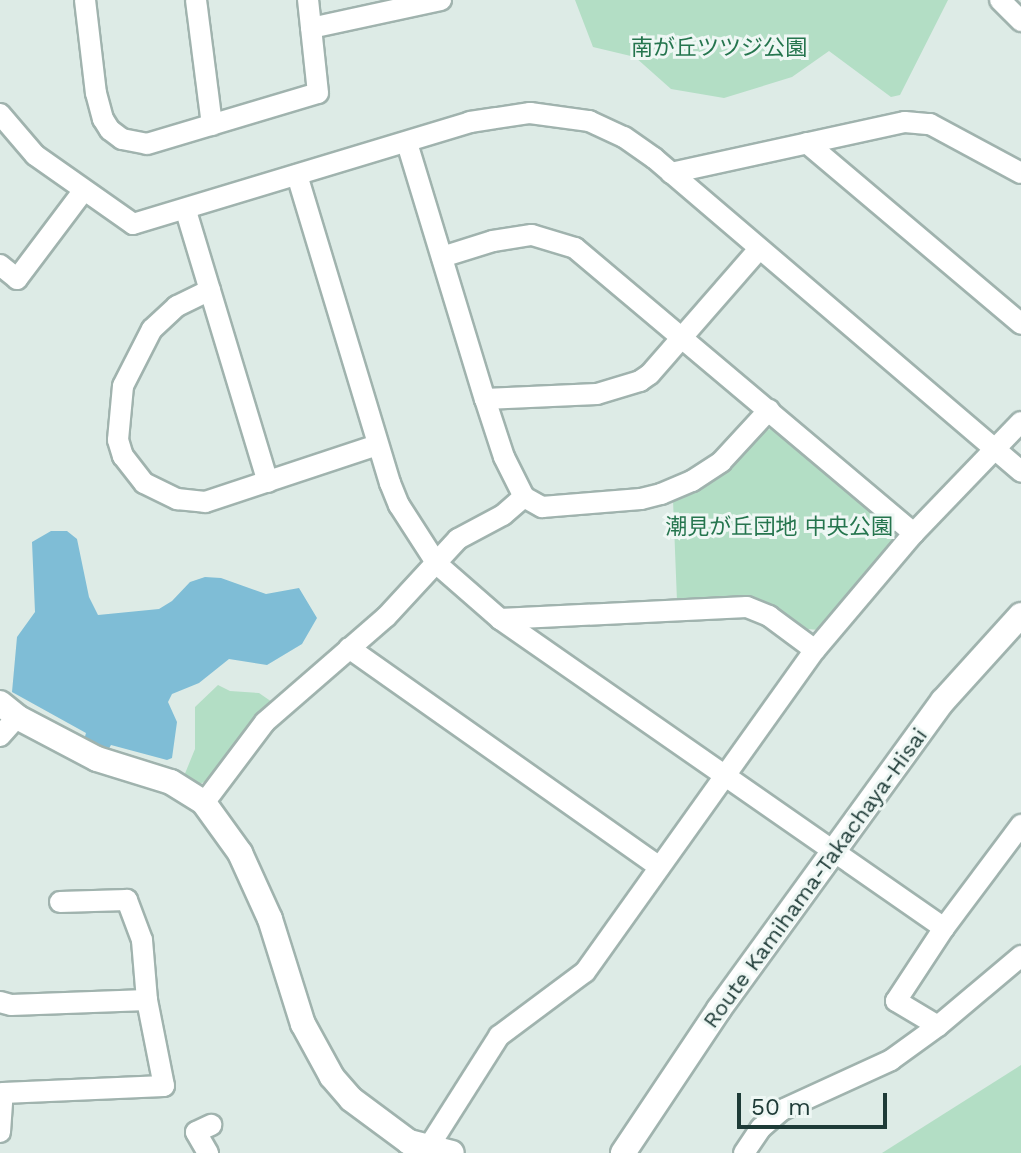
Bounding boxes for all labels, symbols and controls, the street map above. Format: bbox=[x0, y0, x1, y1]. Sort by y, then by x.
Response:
park label: 南が丘ツツジ公園 bbox=[631, 35, 807, 61]
park label: 潮見が丘団地 中央公園 bbox=[665, 514, 893, 540]
street label: Route Kamihama-Takachaya-Hisai bbox=[697, 723, 933, 1033]
scale bar bbox=[741, 1077, 891, 1127]
text: 50 m bbox=[751, 1093, 811, 1121]

